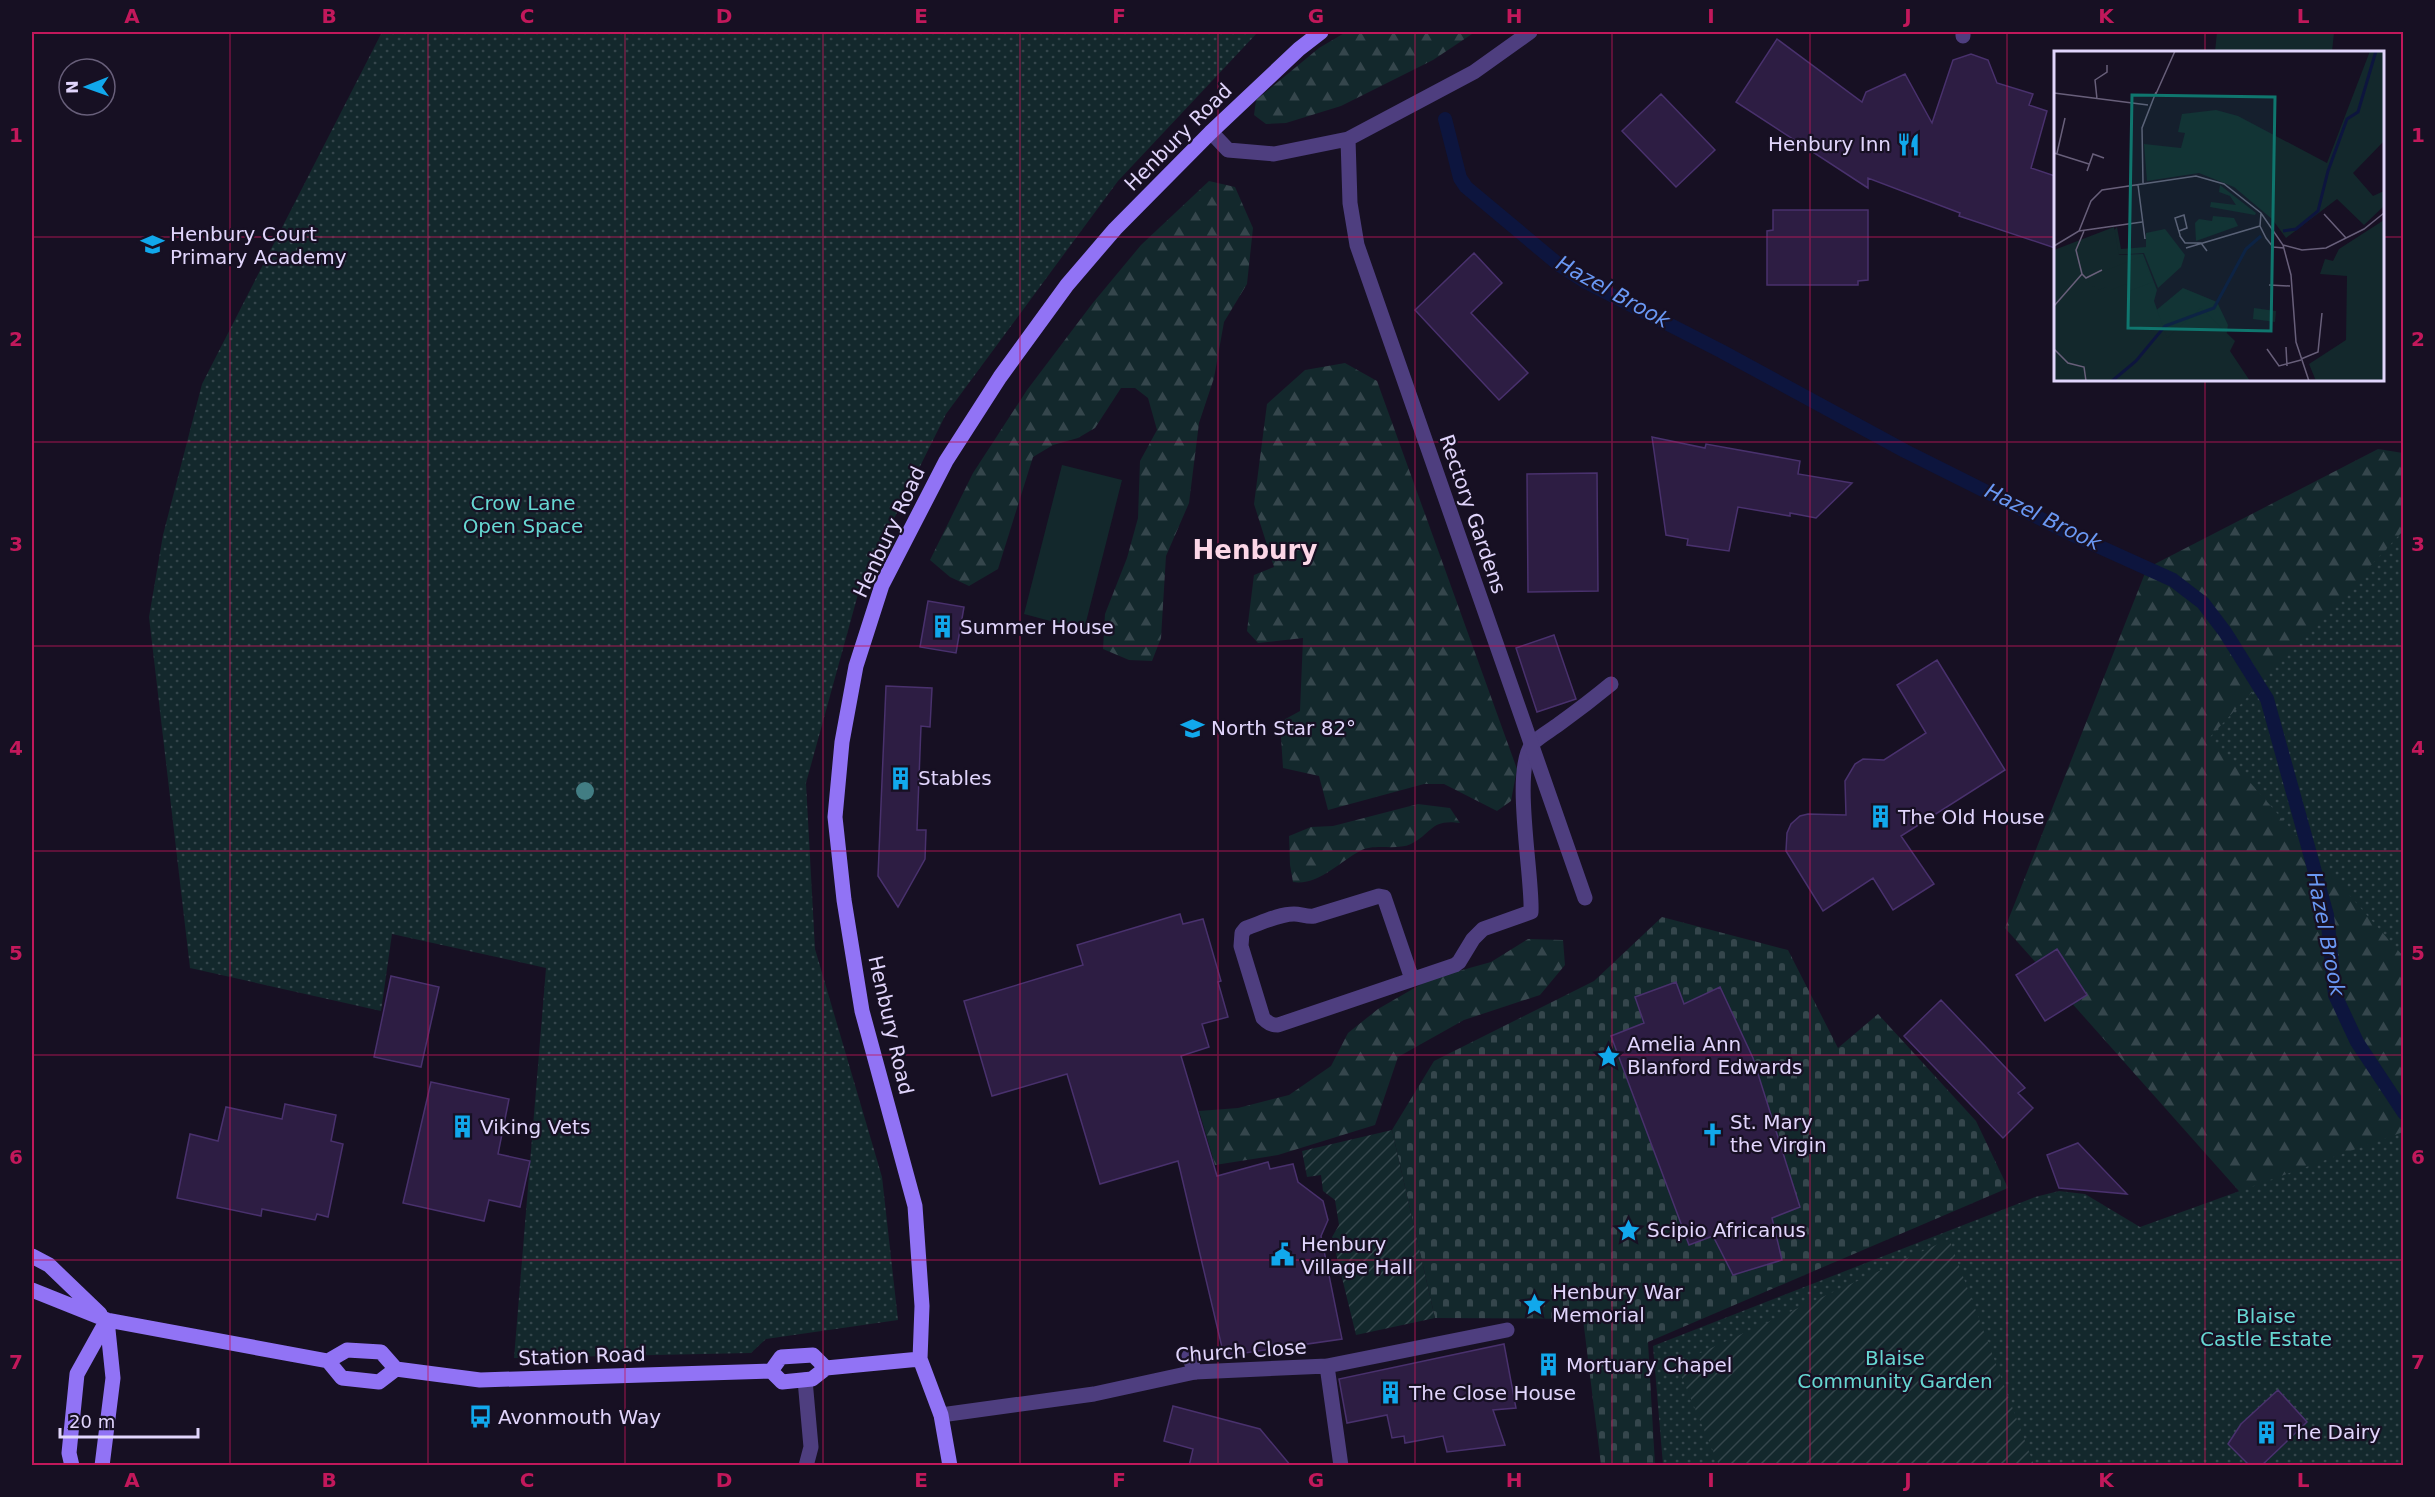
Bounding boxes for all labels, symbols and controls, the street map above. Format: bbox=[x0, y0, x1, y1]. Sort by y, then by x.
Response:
text: A bbox=[124, 4, 140, 28]
text: B bbox=[321, 4, 337, 28]
text: C bbox=[520, 4, 534, 28]
text: D bbox=[716, 4, 732, 28]
text: E bbox=[914, 4, 928, 28]
text: F bbox=[1112, 4, 1126, 28]
text: G bbox=[1308, 4, 1324, 28]
text: H bbox=[1506, 4, 1522, 28]
text: I bbox=[1707, 4, 1715, 28]
text: J bbox=[1902, 4, 1912, 28]
text: K bbox=[2098, 4, 2115, 28]
text: L bbox=[2297, 4, 2310, 28]
inset map bbox=[2054, 51, 2384, 381]
north arrow bbox=[57, 57, 117, 117]
street label: Henbury Road bbox=[1119, 78, 1237, 196]
text: N bbox=[63, 80, 82, 94]
text: 1 bbox=[9, 123, 23, 147]
text: 1 bbox=[2411, 123, 2425, 147]
restaurant icon: Henbury Inn bbox=[1896, 131, 1922, 157]
place label: Henbury Inn bbox=[1768, 132, 1891, 156]
place label: Henbury Court Primary Academy bbox=[170, 222, 347, 269]
school or university icon: Henbury Court Primary Academy bbox=[139, 232, 165, 258]
water label: Hazel Brook bbox=[1552, 251, 1675, 333]
text: 2 bbox=[9, 327, 23, 351]
text: 2 bbox=[2411, 327, 2425, 351]
street label: Rectory Gardens bbox=[1435, 431, 1511, 597]
street label: Henbury Road bbox=[848, 463, 930, 601]
water label: Hazel Brook bbox=[1981, 479, 2106, 556]
park label: Crow Lane Open Space bbox=[463, 491, 583, 538]
text: 3 bbox=[9, 532, 23, 556]
text: 3 bbox=[2411, 532, 2425, 556]
district label: Henbury bbox=[1193, 535, 1317, 565]
building icon: Summer House bbox=[929, 614, 955, 640]
place label: Summer House bbox=[960, 615, 1114, 639]
school or university icon: North Star 82° bbox=[1180, 715, 1206, 741]
place label: North Star 82° bbox=[1211, 716, 1356, 740]
text: 4 bbox=[9, 736, 23, 760]
text: 4 bbox=[2411, 736, 2425, 760]
building icon: Stables bbox=[887, 765, 913, 791]
place label: Stables bbox=[918, 766, 992, 790]
building icon: The Old House bbox=[1867, 804, 1893, 830]
place label: The Old House bbox=[1897, 805, 2045, 829]
water label: Hazel Brook bbox=[2302, 870, 2350, 999]
text: 5 bbox=[9, 941, 23, 965]
text: 5 bbox=[2411, 941, 2425, 965]
street label: Henbury Road bbox=[863, 953, 919, 1097]
place label: Amelia Ann Blanford Edwards bbox=[1627, 1032, 1802, 1079]
place icon: Amelia Ann Blanford Edwards bbox=[1596, 1043, 1622, 1069]
place label: St. Mary the Virgin bbox=[1730, 1110, 1827, 1157]
building icon: Viking Vets bbox=[449, 1114, 475, 1140]
place label: Viking Vets bbox=[480, 1115, 590, 1139]
church icon: St. Mary the Virgin bbox=[1699, 1121, 1725, 1147]
text: 6 bbox=[9, 1145, 23, 1169]
text: 6 bbox=[2411, 1145, 2425, 1169]
place icon: Scipio Africanus bbox=[1616, 1217, 1642, 1243]
place label: Scipio Africanus bbox=[1647, 1218, 1806, 1242]
place label: Henbury Village Hall bbox=[1301, 1232, 1413, 1279]
public building icon: Henbury Village Hall bbox=[1270, 1242, 1296, 1268]
place label: Henbury War Memorial bbox=[1552, 1280, 1684, 1327]
place icon: Henbury War Memorial bbox=[1521, 1291, 1547, 1317]
park label: Blaise Castle Estate bbox=[2200, 1304, 2332, 1351]
street label: Church Close bbox=[1175, 1334, 1307, 1368]
street label: Station Road bbox=[518, 1342, 646, 1370]
park label: Blaise Community Garden bbox=[1797, 1346, 1993, 1393]
text: 7 bbox=[9, 1350, 23, 1374]
text: 7 bbox=[2411, 1350, 2425, 1374]
building icon: Mortuary Chapel bbox=[1535, 1352, 1561, 1378]
place label: Mortuary Chapel bbox=[1566, 1353, 1732, 1377]
building icon: The Close House bbox=[1378, 1380, 1404, 1406]
place label: The Close House bbox=[1408, 1381, 1576, 1405]
scale bar bbox=[60, 1401, 198, 1439]
bus stop icon: Avonmouth Way bbox=[467, 1404, 493, 1430]
place label: Avonmouth Way bbox=[498, 1405, 661, 1429]
text: 20 m bbox=[69, 1411, 115, 1432]
building icon: The Dairy bbox=[2253, 1419, 2279, 1445]
place label: The Dairy bbox=[2283, 1420, 2381, 1444]
text: A bbox=[124, 1468, 140, 1492]
text: B bbox=[321, 1468, 337, 1492]
text: C bbox=[520, 1468, 534, 1492]
text: D bbox=[716, 1468, 732, 1492]
text: E bbox=[914, 1468, 928, 1492]
text: F bbox=[1112, 1468, 1126, 1492]
text: G bbox=[1308, 1468, 1324, 1492]
text: H bbox=[1506, 1468, 1522, 1492]
text: I bbox=[1707, 1468, 1715, 1492]
text: J bbox=[1902, 1468, 1912, 1492]
text: K bbox=[2098, 1468, 2115, 1492]
text: L bbox=[2297, 1468, 2310, 1492]

